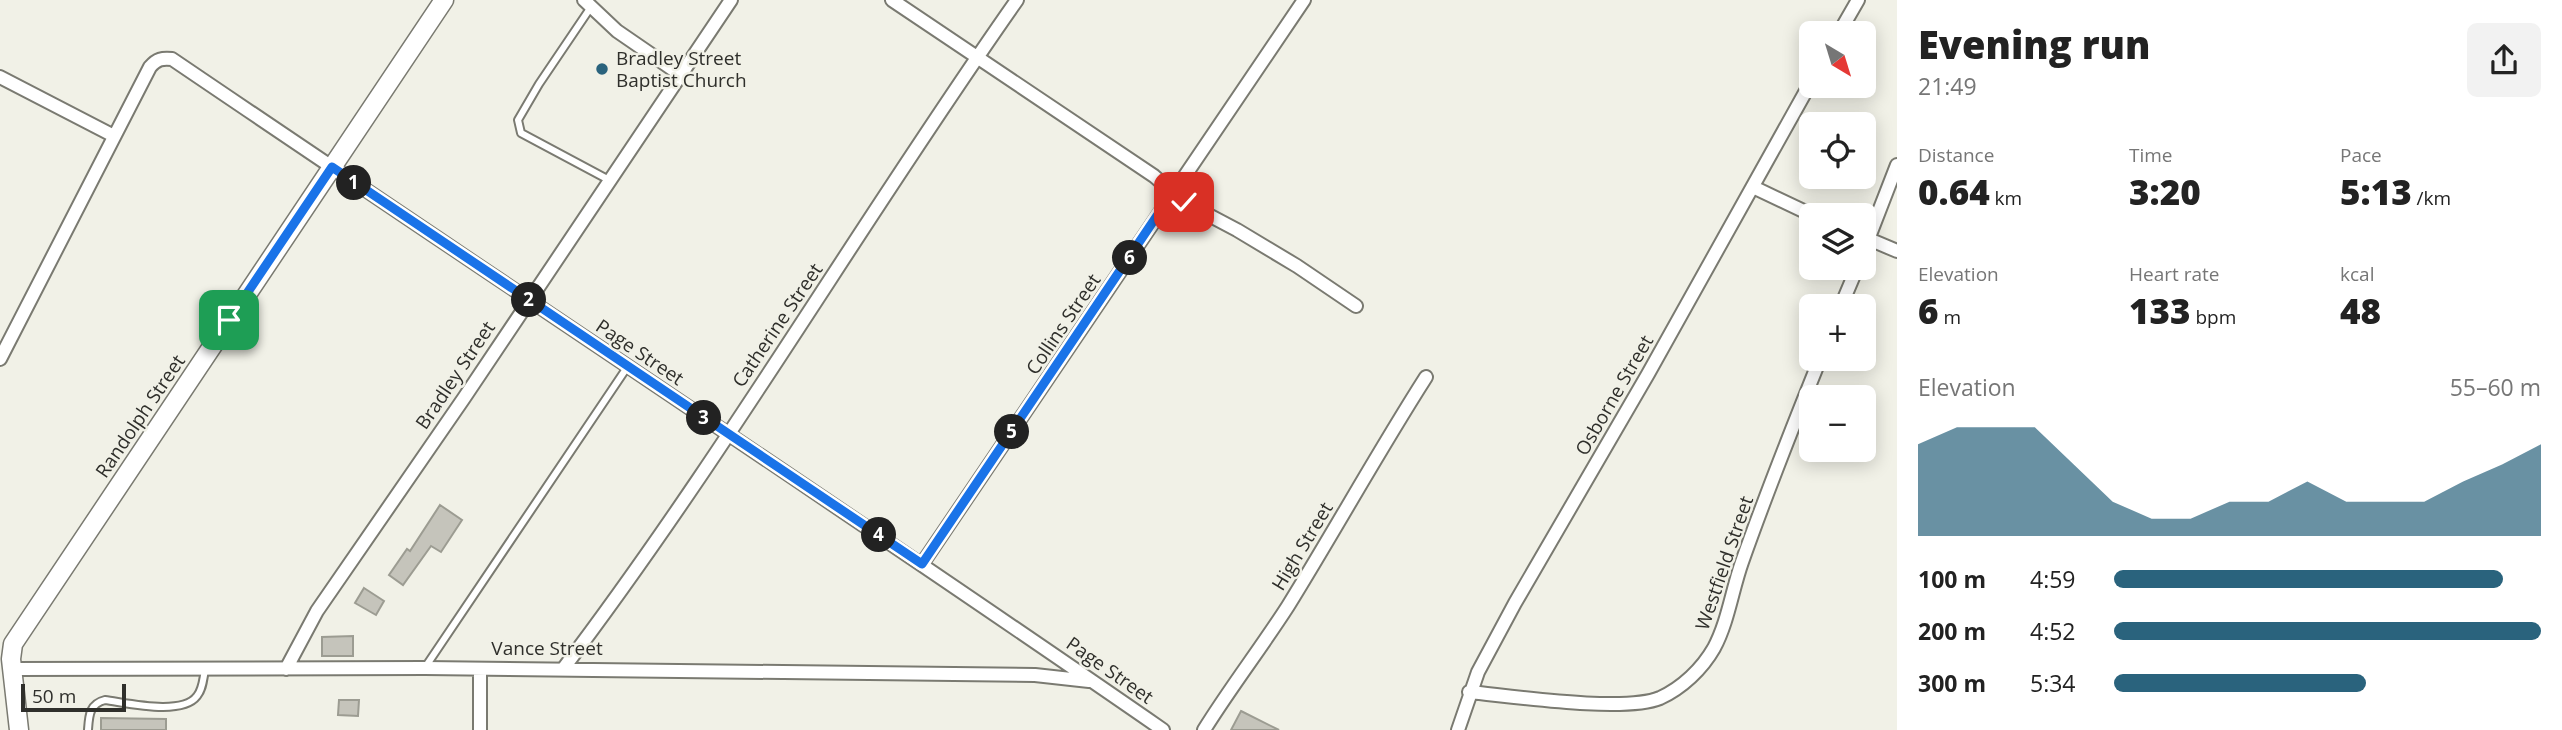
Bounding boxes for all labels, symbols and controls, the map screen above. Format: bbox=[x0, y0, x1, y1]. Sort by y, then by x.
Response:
text: Evening run bbox=[1918, 18, 2150, 70]
north arrow bbox=[1799, 21, 1876, 98]
map controls bbox=[1799, 21, 1876, 462]
button: share bbox=[2467, 23, 2541, 97]
place label: Bradley Street Baptist Church bbox=[616, 45, 747, 93]
marker: Bradley Street Baptist Church bbox=[594, 61, 610, 77]
text: 21:49 bbox=[1918, 70, 1977, 102]
button: locate bbox=[1799, 112, 1876, 189]
text: Distance bbox=[1918, 142, 1994, 168]
text: Time bbox=[2129, 142, 2173, 168]
text: Pace bbox=[2340, 142, 2382, 168]
pin: 1 bbox=[336, 166, 372, 200]
text: 0.64 bbox=[1918, 168, 1990, 215]
text: 3:20 bbox=[2129, 168, 2201, 215]
text: 5:13 bbox=[2340, 168, 2412, 215]
text: 1 bbox=[348, 169, 359, 195]
pin bbox=[1154, 172, 1214, 232]
icon: check bbox=[1165, 183, 1203, 221]
text: km bbox=[1990, 185, 2022, 211]
text: /km bbox=[2412, 185, 2451, 211]
button: layers bbox=[1799, 203, 1876, 280]
pin: 6 bbox=[1112, 240, 1148, 276]
text: 6 bbox=[1124, 244, 1135, 270]
street label: Catherine Street bbox=[726, 258, 828, 392]
text: Elevation bbox=[1918, 261, 1999, 287]
text: Heart rate bbox=[2129, 261, 2219, 287]
text: kcal bbox=[2340, 261, 2374, 287]
street label: Collins Street bbox=[1020, 268, 1106, 380]
pin: 2 bbox=[512, 282, 546, 318]
text: 2 bbox=[523, 286, 534, 312]
text: 6 bbox=[1918, 287, 1939, 334]
text: 133 bbox=[2129, 287, 2191, 334]
text: 48 bbox=[2340, 287, 2381, 334]
pin bbox=[199, 290, 259, 350]
button: + bbox=[1799, 294, 1876, 371]
icon: arrive bbox=[210, 301, 248, 339]
text: m bbox=[1939, 304, 1961, 330]
text: bpm bbox=[2191, 304, 2236, 330]
street label: Page Street bbox=[591, 313, 689, 391]
street label: Bradley Street bbox=[409, 316, 501, 434]
street label: Osborne Street bbox=[1569, 330, 1659, 460]
street label: Randolph Street bbox=[89, 349, 191, 483]
text: Elevation bbox=[1918, 371, 2016, 403]
text: 55–60 m bbox=[2450, 371, 2541, 403]
button: − bbox=[1799, 385, 1876, 462]
pin: 3 bbox=[686, 400, 722, 436]
text: 3 bbox=[698, 404, 709, 430]
pin: 5 bbox=[995, 414, 1030, 450]
text: 5 bbox=[1006, 418, 1017, 444]
street label: Westfield Street bbox=[1689, 492, 1759, 634]
street label: High Street bbox=[1265, 497, 1339, 595]
pin: 4 bbox=[862, 518, 896, 552]
text: 4 bbox=[873, 521, 884, 547]
text: 100 m bbox=[1918, 563, 1986, 595]
text: 4:59 bbox=[2030, 563, 2076, 595]
text: 200 m bbox=[1918, 615, 1986, 647]
text: 4:52 bbox=[2030, 615, 2076, 647]
street label: Page Street bbox=[1061, 630, 1159, 710]
street label: Vance Street bbox=[491, 635, 603, 661]
text: 300 m bbox=[1918, 667, 1986, 699]
text: 5:34 bbox=[2030, 667, 2076, 699]
scale bar bbox=[21, 681, 126, 713]
text: 50 m bbox=[32, 683, 76, 709]

